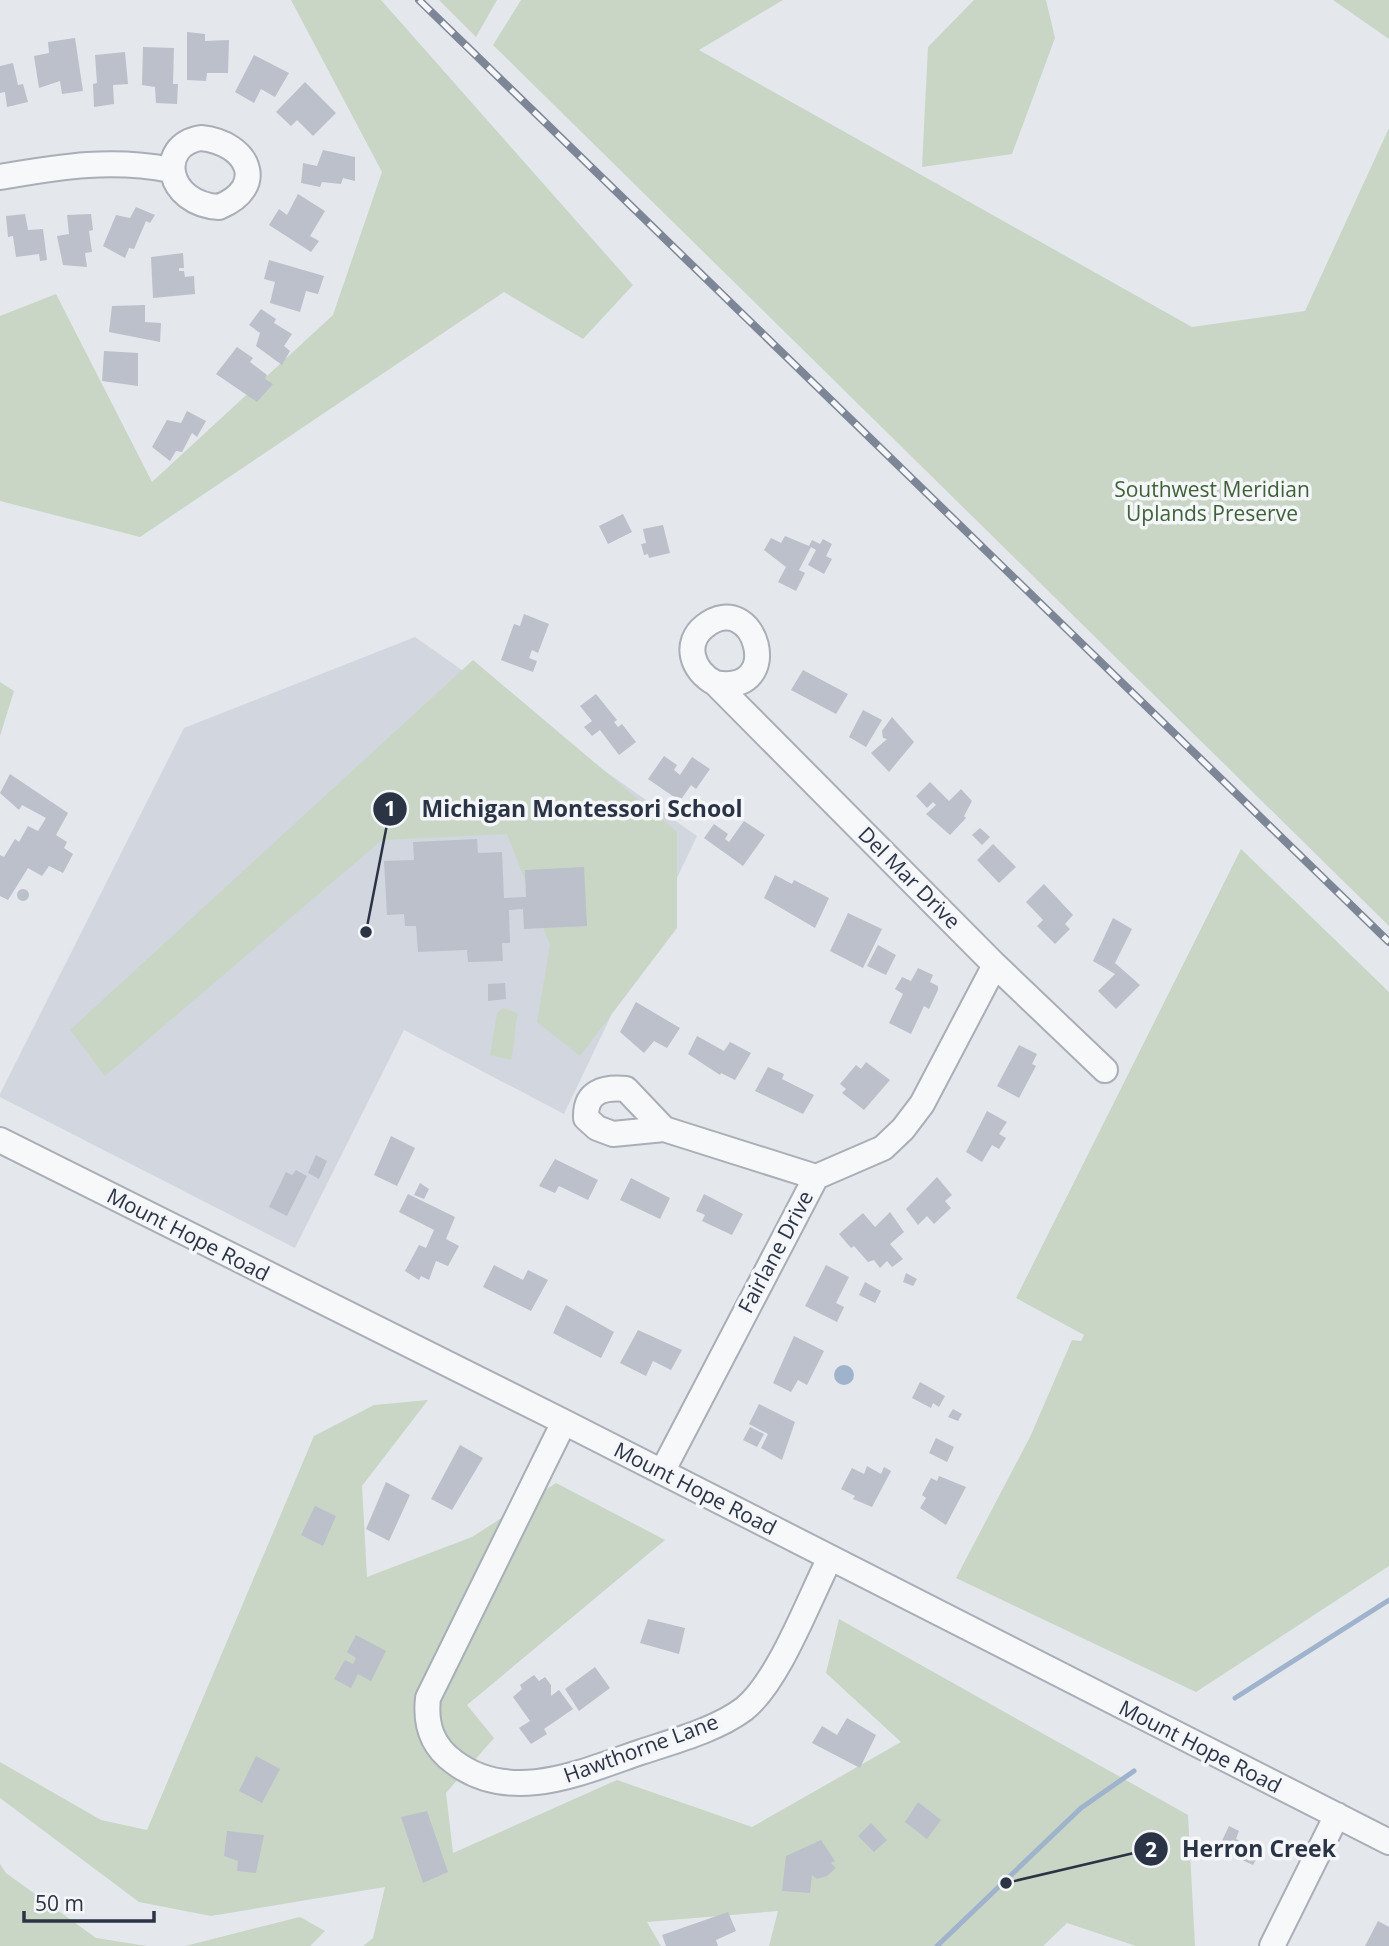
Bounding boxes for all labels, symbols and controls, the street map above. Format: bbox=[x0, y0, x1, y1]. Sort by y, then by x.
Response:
park label: Southwest Meridian Uplands Preserve bbox=[1114, 475, 1310, 527]
callout: Michigan Montessori School bbox=[373, 787, 756, 831]
text: Michigan Montessori School bbox=[422, 792, 742, 824]
text: 1 bbox=[384, 794, 396, 822]
street label: Del Mar Drive bbox=[853, 820, 967, 934]
street label: Mount Hope Road bbox=[103, 1181, 274, 1287]
street label: Fairlane Drive bbox=[731, 1185, 819, 1318]
street label: Mount Hope Road bbox=[610, 1435, 781, 1541]
street label: Mount Hope Road bbox=[1115, 1693, 1286, 1799]
street label: Hawthorne Lane bbox=[560, 1707, 722, 1789]
callout: Herron Creek bbox=[1134, 1827, 1350, 1871]
text: Herron Creek bbox=[1182, 1832, 1337, 1864]
text: 2 bbox=[1145, 1835, 1157, 1863]
scale bar bbox=[24, 1880, 154, 1924]
text: 50 m bbox=[35, 1889, 84, 1917]

